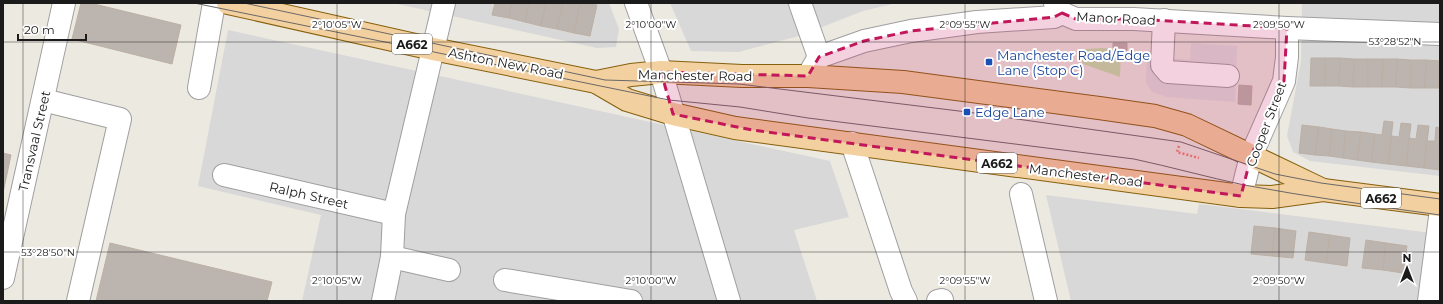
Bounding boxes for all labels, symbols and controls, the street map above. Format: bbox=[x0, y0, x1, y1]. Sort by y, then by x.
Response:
street label: Manor Road bbox=[1076, 8, 1156, 28]
scale bar bbox=[18, 16, 86, 42]
text: 2°10'05"W bbox=[312, 18, 362, 31]
text: 2°10'00"W bbox=[626, 18, 676, 31]
text: 2°09'55"W bbox=[940, 18, 990, 31]
text: 2°09'50"W bbox=[1253, 18, 1305, 31]
text: 20 m bbox=[24, 22, 55, 37]
road number: A662 bbox=[392, 34, 432, 54]
text: 53°28'52"N bbox=[1369, 35, 1421, 48]
street label: Ashton New Road bbox=[447, 44, 565, 82]
place label: Manchester Road/Edge Lane (Stop C) bbox=[997, 47, 1150, 78]
marker: Manchester Road/Edge Lane (Stop C) bbox=[984, 57, 994, 67]
street label: Manchester Road bbox=[638, 66, 752, 84]
street label: Cooper Street bbox=[1242, 79, 1290, 169]
street label: Transvaal Street bbox=[15, 89, 53, 193]
place label: Edge Lane bbox=[975, 104, 1045, 120]
marker: Edge Lane bbox=[962, 107, 972, 117]
road number: A662 bbox=[977, 153, 1017, 173]
street label: Manchester Road bbox=[1028, 160, 1144, 190]
street label: Ralph Street bbox=[268, 178, 350, 212]
road number: A662 bbox=[1361, 188, 1401, 208]
text: 53°28'50"N bbox=[21, 246, 75, 259]
north arrow bbox=[1387, 248, 1427, 288]
text: N bbox=[1403, 251, 1411, 265]
text: 2°10'05"W bbox=[312, 274, 362, 287]
text: 2°10'00"W bbox=[626, 274, 676, 287]
text: 2°09'55"W bbox=[940, 274, 990, 287]
text: 2°09'50"W bbox=[1253, 274, 1305, 287]

